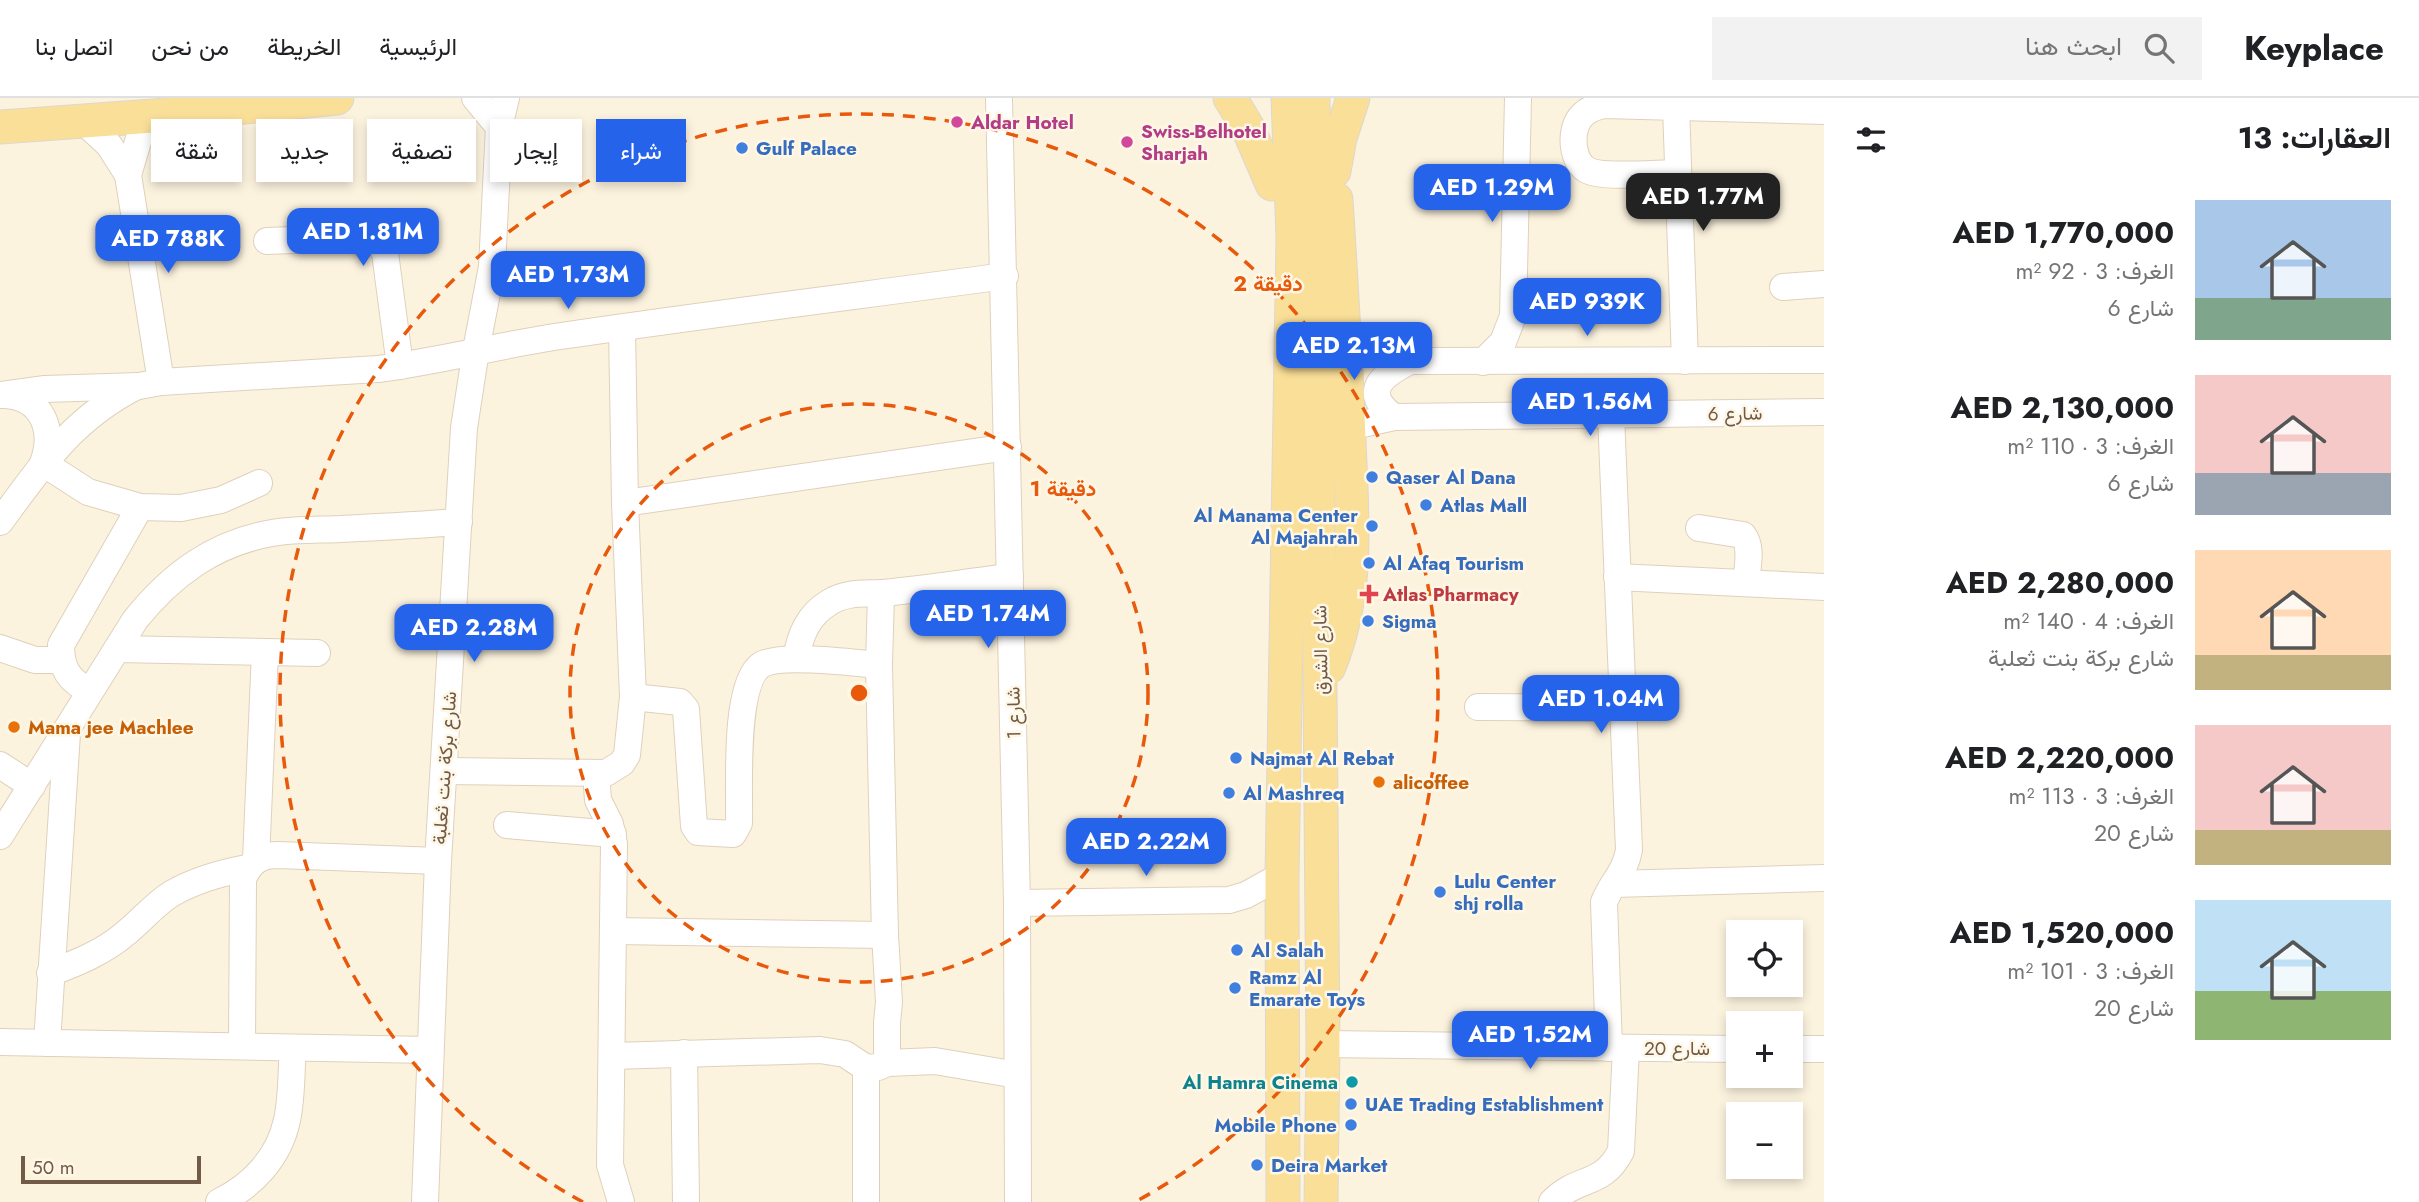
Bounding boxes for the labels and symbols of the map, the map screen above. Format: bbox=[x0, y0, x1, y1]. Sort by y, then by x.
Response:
place label: Aldar Hotel bbox=[970, 109, 1074, 136]
marker: Aldar Hotel bbox=[949, 114, 965, 130]
place label: Swiss-Belhotel Sharjah bbox=[1141, 118, 1267, 167]
marker: Swiss-Belhotel Sharjah bbox=[1119, 134, 1135, 150]
place label: Gulf Palace bbox=[756, 135, 857, 162]
marker: Gulf Palace bbox=[734, 140, 750, 156]
pin: AED 1.29M bbox=[1412, 164, 1572, 224]
pin: AED 1.77M bbox=[1623, 174, 1783, 233]
pin: AED 1.81M bbox=[283, 208, 443, 268]
pin: AED 788K bbox=[96, 216, 240, 275]
pin: AED 1.73M bbox=[488, 252, 648, 311]
text: 2 دقيقة bbox=[1233, 269, 1303, 299]
pin: AED 939K bbox=[1515, 278, 1659, 338]
pin: AED 2.13M bbox=[1274, 322, 1434, 382]
pin: AED 1.56M bbox=[1510, 378, 1670, 438]
street label: شارع 6 bbox=[1707, 400, 1763, 427]
place label: Qaser Al Dana bbox=[1386, 464, 1516, 491]
marker: Qaser Al Dana bbox=[1364, 469, 1380, 485]
text: 1 دقيقة bbox=[1030, 474, 1096, 504]
place label: Atlas Mall bbox=[1439, 492, 1527, 519]
marker: Atlas Mall bbox=[1418, 497, 1434, 513]
place label: Al Manama Center Al Majahrah bbox=[1192, 502, 1358, 551]
marker: Al Manama Center Al Majahrah bbox=[1364, 518, 1380, 534]
place label: Al Afaq Tourism bbox=[1382, 550, 1524, 577]
marker: Al Afaq Tourism bbox=[1361, 555, 1377, 571]
place label: Atlas Pharmacy bbox=[1382, 581, 1520, 608]
marker: Atlas Pharmacy bbox=[1361, 586, 1377, 602]
pin: AED 1.74M bbox=[908, 590, 1068, 650]
pin: AED 2.28M bbox=[394, 604, 554, 664]
street label: شارع الشرق bbox=[1306, 605, 1335, 695]
place label: Sigma bbox=[1382, 608, 1437, 635]
marker: Sigma bbox=[1360, 613, 1376, 629]
pin: AED 1.04M bbox=[1521, 676, 1681, 735]
centre of rings bbox=[847, 681, 871, 705]
street label: شارع 1 bbox=[1000, 687, 1027, 739]
street label: شارع بركة بنت ثعلبة bbox=[426, 690, 463, 846]
place label: Mama jee Machlee bbox=[28, 714, 194, 741]
marker: Mama jee Machlee bbox=[6, 719, 22, 735]
place label: Najmat Al Rebat bbox=[1250, 745, 1394, 772]
marker: Najmat Al Rebat bbox=[1228, 750, 1244, 766]
place label: alicoffee bbox=[1393, 769, 1469, 796]
marker: alicoffee bbox=[1371, 774, 1387, 790]
place label: Al Mashreq bbox=[1242, 780, 1345, 807]
marker: Al Mashreq bbox=[1221, 785, 1237, 801]
pin: AED 2.22M bbox=[1066, 818, 1226, 878]
place label: Lulu Center shj rolla bbox=[1454, 868, 1556, 917]
marker: Lulu Center shj rolla bbox=[1432, 884, 1448, 900]
place label: Al Salah bbox=[1250, 937, 1324, 964]
marker: Al Salah bbox=[1229, 942, 1245, 958]
place label: Ramz Al Emarate Toys bbox=[1249, 964, 1366, 1013]
marker: Ramz Al Emarate Toys bbox=[1227, 980, 1243, 996]
pin: AED 1.52M bbox=[1450, 1012, 1610, 1071]
street label: شارع 20 bbox=[1644, 1035, 1710, 1062]
place label: Al Hamra Cinema bbox=[1182, 1069, 1338, 1096]
marker: Al Hamra Cinema bbox=[1344, 1074, 1360, 1090]
place label: UAE Trading Establishment bbox=[1365, 1091, 1603, 1118]
marker: UAE Trading Establishment bbox=[1343, 1096, 1359, 1112]
place label: Mobile Phone bbox=[1215, 1112, 1337, 1139]
marker: Mobile Phone bbox=[1343, 1117, 1359, 1133]
place label: Deira Market bbox=[1271, 1152, 1387, 1179]
scale bar bbox=[21, 1153, 201, 1185]
marker: Deira Market bbox=[1249, 1157, 1265, 1173]

